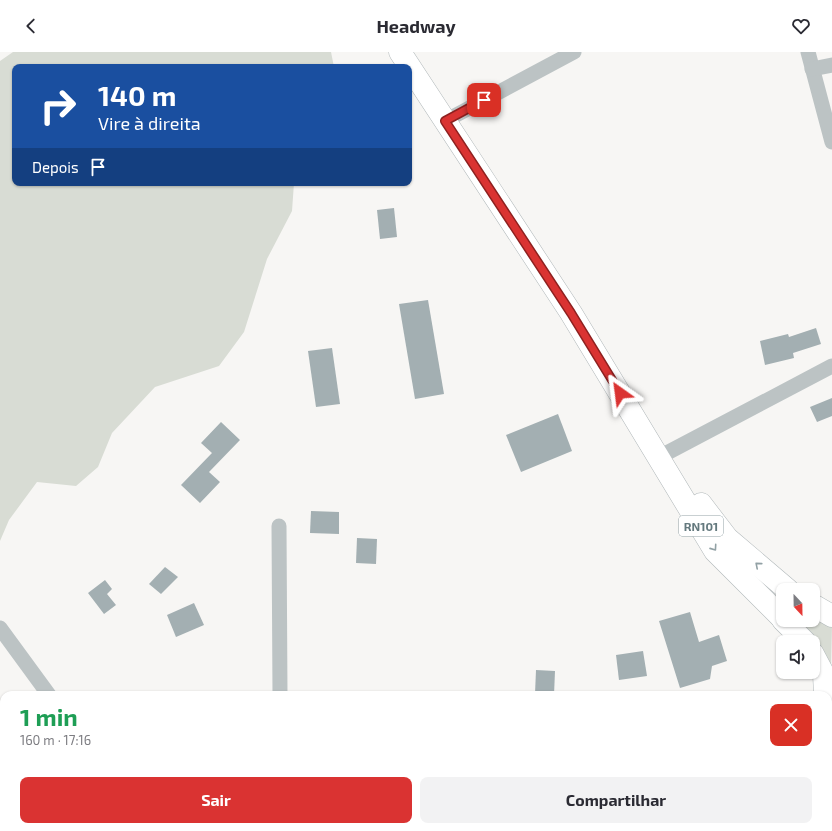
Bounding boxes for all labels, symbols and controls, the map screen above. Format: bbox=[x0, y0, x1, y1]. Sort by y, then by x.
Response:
icon: back bbox=[20, 15, 42, 37]
text: Headway bbox=[376, 15, 456, 37]
icon: heart bbox=[790, 15, 812, 37]
text: 140 m bbox=[98, 78, 176, 112]
icon: right bbox=[32, 80, 84, 132]
pin bbox=[467, 83, 501, 117]
icon: arrive bbox=[473, 89, 495, 111]
text: Vire à direita bbox=[98, 112, 201, 134]
icon: arrive bbox=[87, 156, 109, 178]
text: Depois bbox=[32, 158, 79, 176]
position arrow bbox=[599, 372, 641, 414]
road number: RN101 bbox=[679, 516, 723, 536]
one-way arrow bbox=[709, 544, 717, 551]
one-way arrow bbox=[755, 562, 763, 569]
north arrow bbox=[776, 583, 820, 627]
map controls bbox=[776, 583, 820, 679]
button: sound bbox=[776, 635, 820, 679]
text: 1 min bbox=[20, 702, 78, 731]
button: close bbox=[770, 704, 812, 746]
text: 160 m · 17:16 bbox=[20, 732, 91, 748]
button: Sair bbox=[20, 777, 412, 823]
button: Compartilhar bbox=[420, 777, 812, 823]

